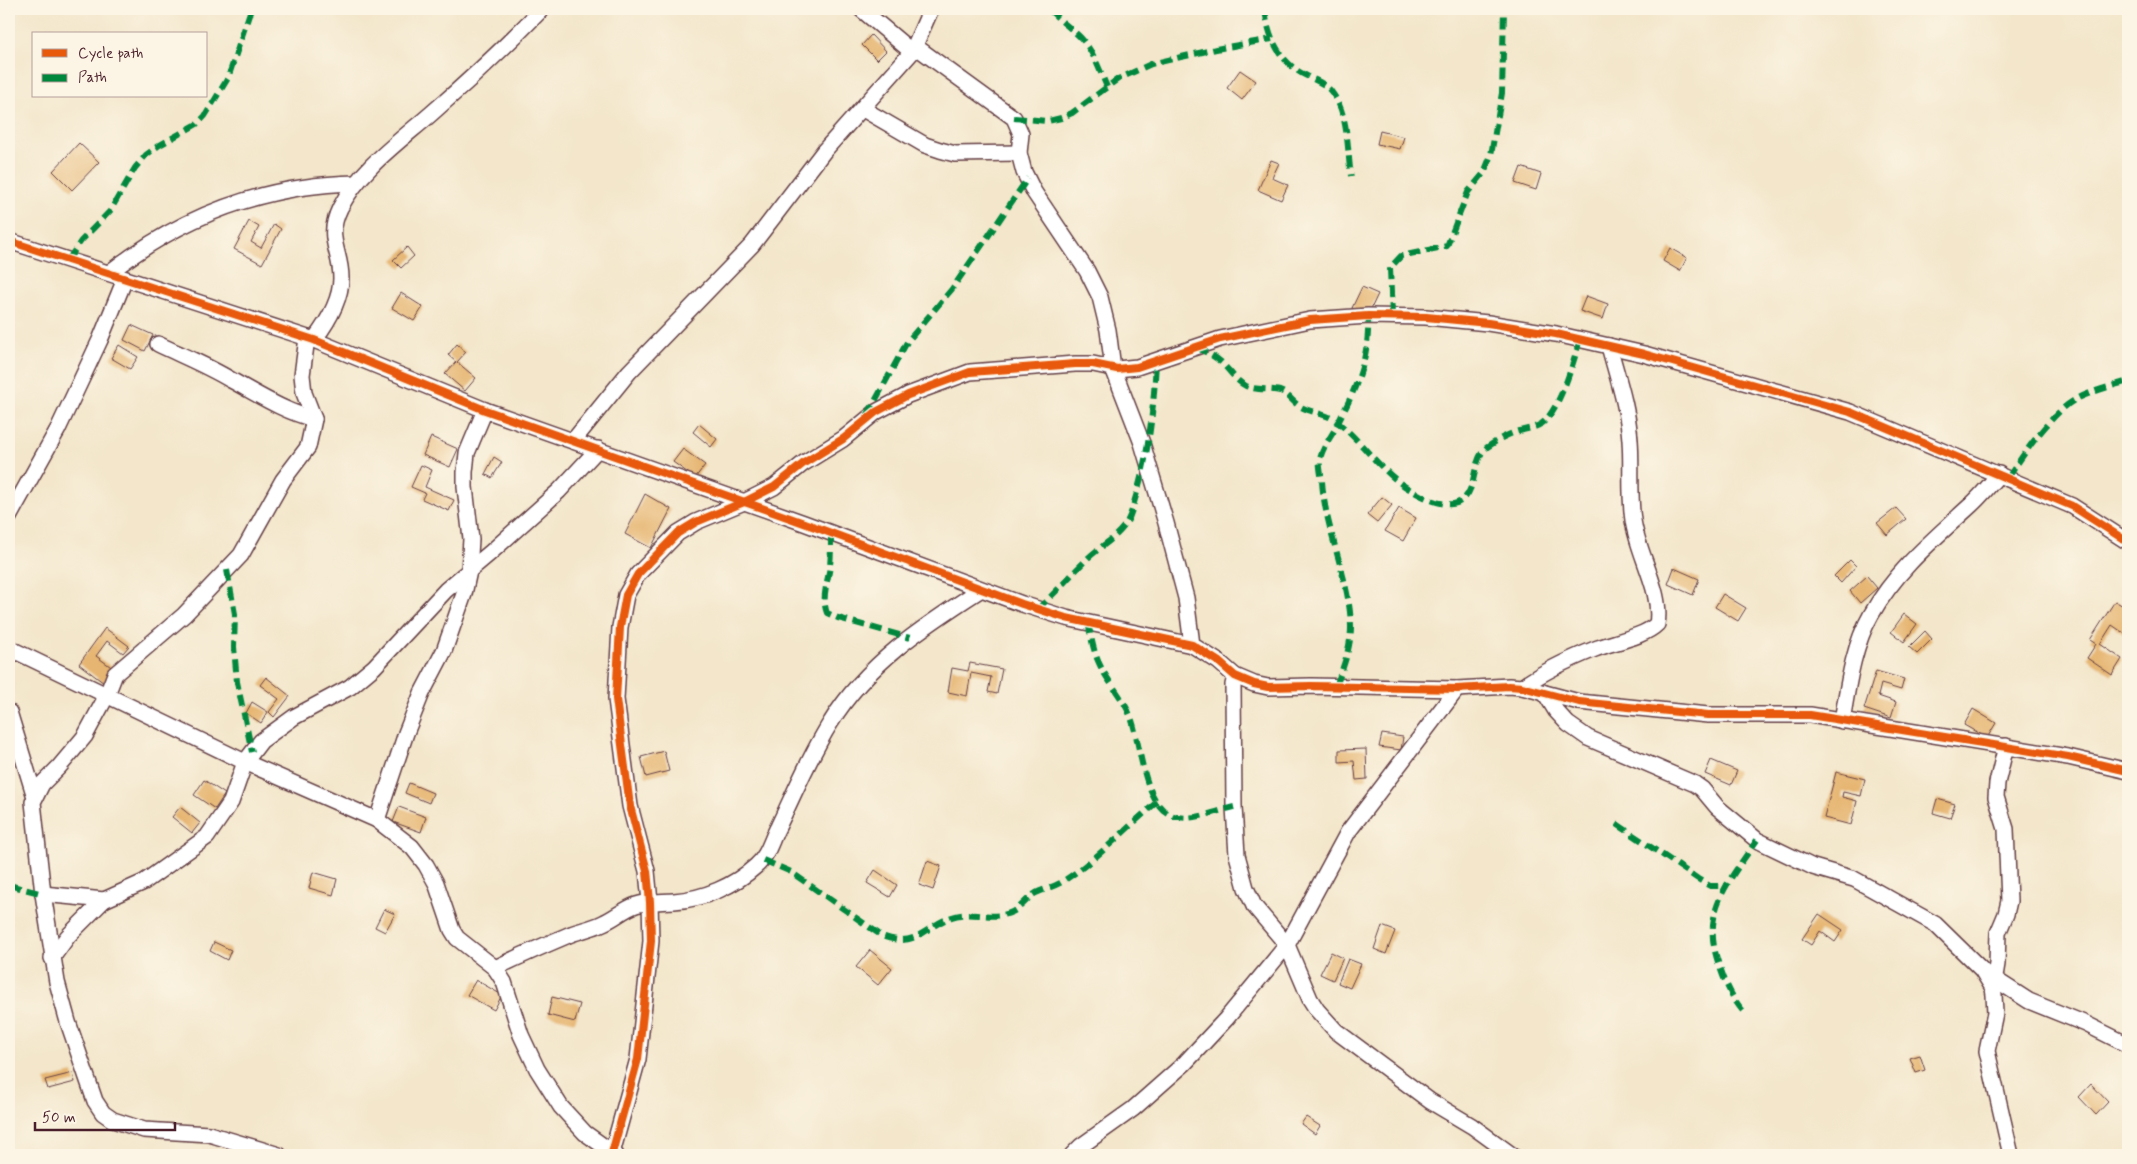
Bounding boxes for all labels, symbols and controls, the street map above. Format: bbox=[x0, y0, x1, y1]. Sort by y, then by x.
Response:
legend bbox=[32, 32, 208, 98]
text: Cycle path bbox=[78, 44, 143, 64]
text: Path bbox=[78, 68, 107, 88]
scale bar bbox=[35, 1099, 175, 1131]
text: 50 m bbox=[42, 1108, 76, 1128]

